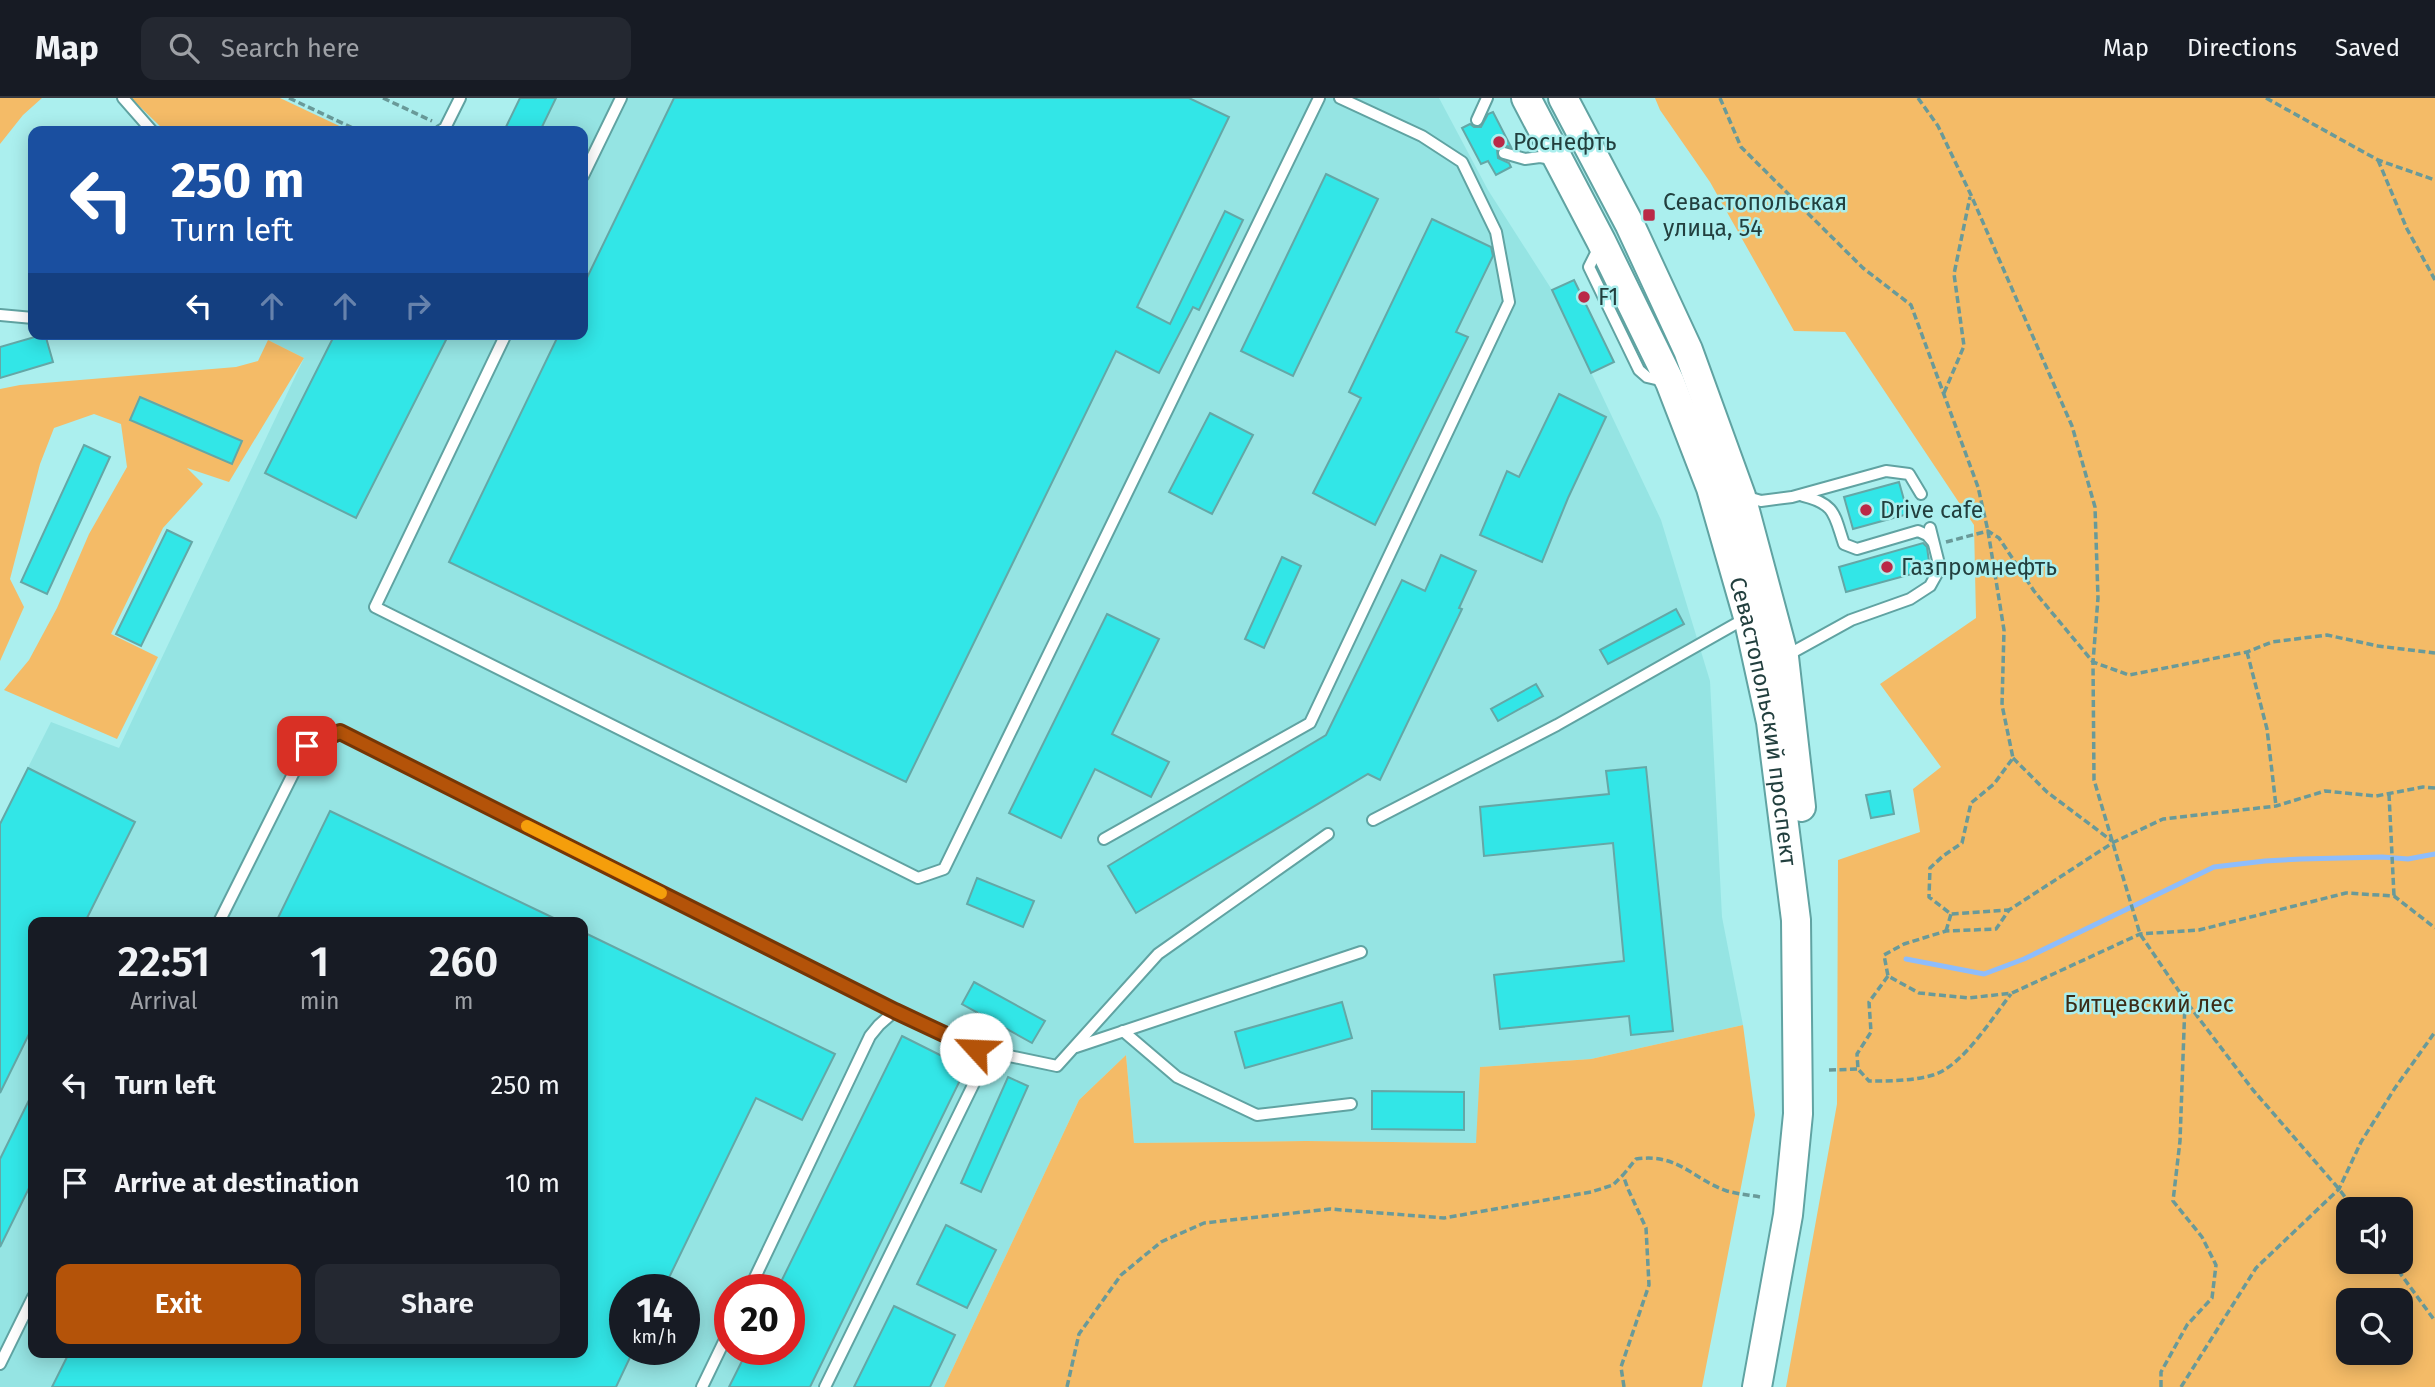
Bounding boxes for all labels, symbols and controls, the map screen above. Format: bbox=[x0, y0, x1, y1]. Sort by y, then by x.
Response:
search box bbox=[141, 17, 631, 80]
text: Map bbox=[35, 28, 99, 68]
icon: search bbox=[165, 29, 203, 67]
text: Search here bbox=[221, 33, 360, 64]
text: Map bbox=[2103, 34, 2149, 62]
text: Directions bbox=[2187, 34, 2297, 62]
text: Saved bbox=[2335, 34, 2400, 62]
place label: Роснефть bbox=[1513, 128, 1617, 156]
marker: Роснефть bbox=[1491, 134, 1507, 150]
text: 250 m bbox=[171, 151, 304, 210]
icon: left bbox=[56, 154, 147, 245]
place label: Севастопольская улица, 54 bbox=[1663, 188, 1847, 242]
marker: Севастопольская улица, 54 bbox=[1641, 207, 1657, 223]
text: Turn left bbox=[171, 211, 293, 249]
place label: F1 bbox=[1598, 283, 1619, 311]
icon: left bbox=[180, 287, 218, 325]
icon: ahead bbox=[253, 287, 291, 325]
icon: ahead bbox=[326, 287, 364, 325]
icon: right bbox=[399, 287, 437, 325]
marker: F1 bbox=[1576, 289, 1592, 305]
place label: Drive cafe bbox=[1880, 496, 1983, 524]
marker: Drive cafe bbox=[1858, 502, 1874, 518]
place label: Газпромнефть bbox=[1901, 553, 2057, 581]
marker: Газпромнефть bbox=[1879, 559, 1895, 575]
street label: Севастопольский проспект bbox=[1723, 574, 1803, 868]
pin bbox=[277, 716, 337, 776]
icon: arrive bbox=[288, 727, 326, 765]
text: 22:51 bbox=[118, 937, 210, 987]
text: 1 bbox=[310, 937, 329, 987]
text: 260 bbox=[429, 937, 498, 987]
text: Arrival bbox=[130, 987, 198, 1015]
text: min bbox=[300, 987, 339, 1015]
text: m bbox=[454, 987, 474, 1015]
park label: Битцевский лес bbox=[2064, 990, 2234, 1018]
position arrow bbox=[939, 1012, 1013, 1086]
icon: left bbox=[56, 1066, 94, 1104]
text: Turn left bbox=[115, 1070, 216, 1101]
text: 250 m bbox=[490, 1070, 560, 1101]
icon: arrive bbox=[56, 1164, 94, 1202]
text: Arrive at destination bbox=[115, 1168, 359, 1199]
text: 10 m bbox=[505, 1168, 560, 1199]
map controls bbox=[2336, 1197, 2413, 1365]
button: sound bbox=[2336, 1197, 2413, 1274]
button: Exit bbox=[56, 1264, 301, 1344]
button: Share bbox=[315, 1264, 560, 1344]
speed limit sign: 20 bbox=[714, 1274, 805, 1365]
button: search bbox=[2336, 1288, 2413, 1365]
text: 14 bbox=[636, 1289, 673, 1331]
text: km/h bbox=[632, 1326, 677, 1348]

